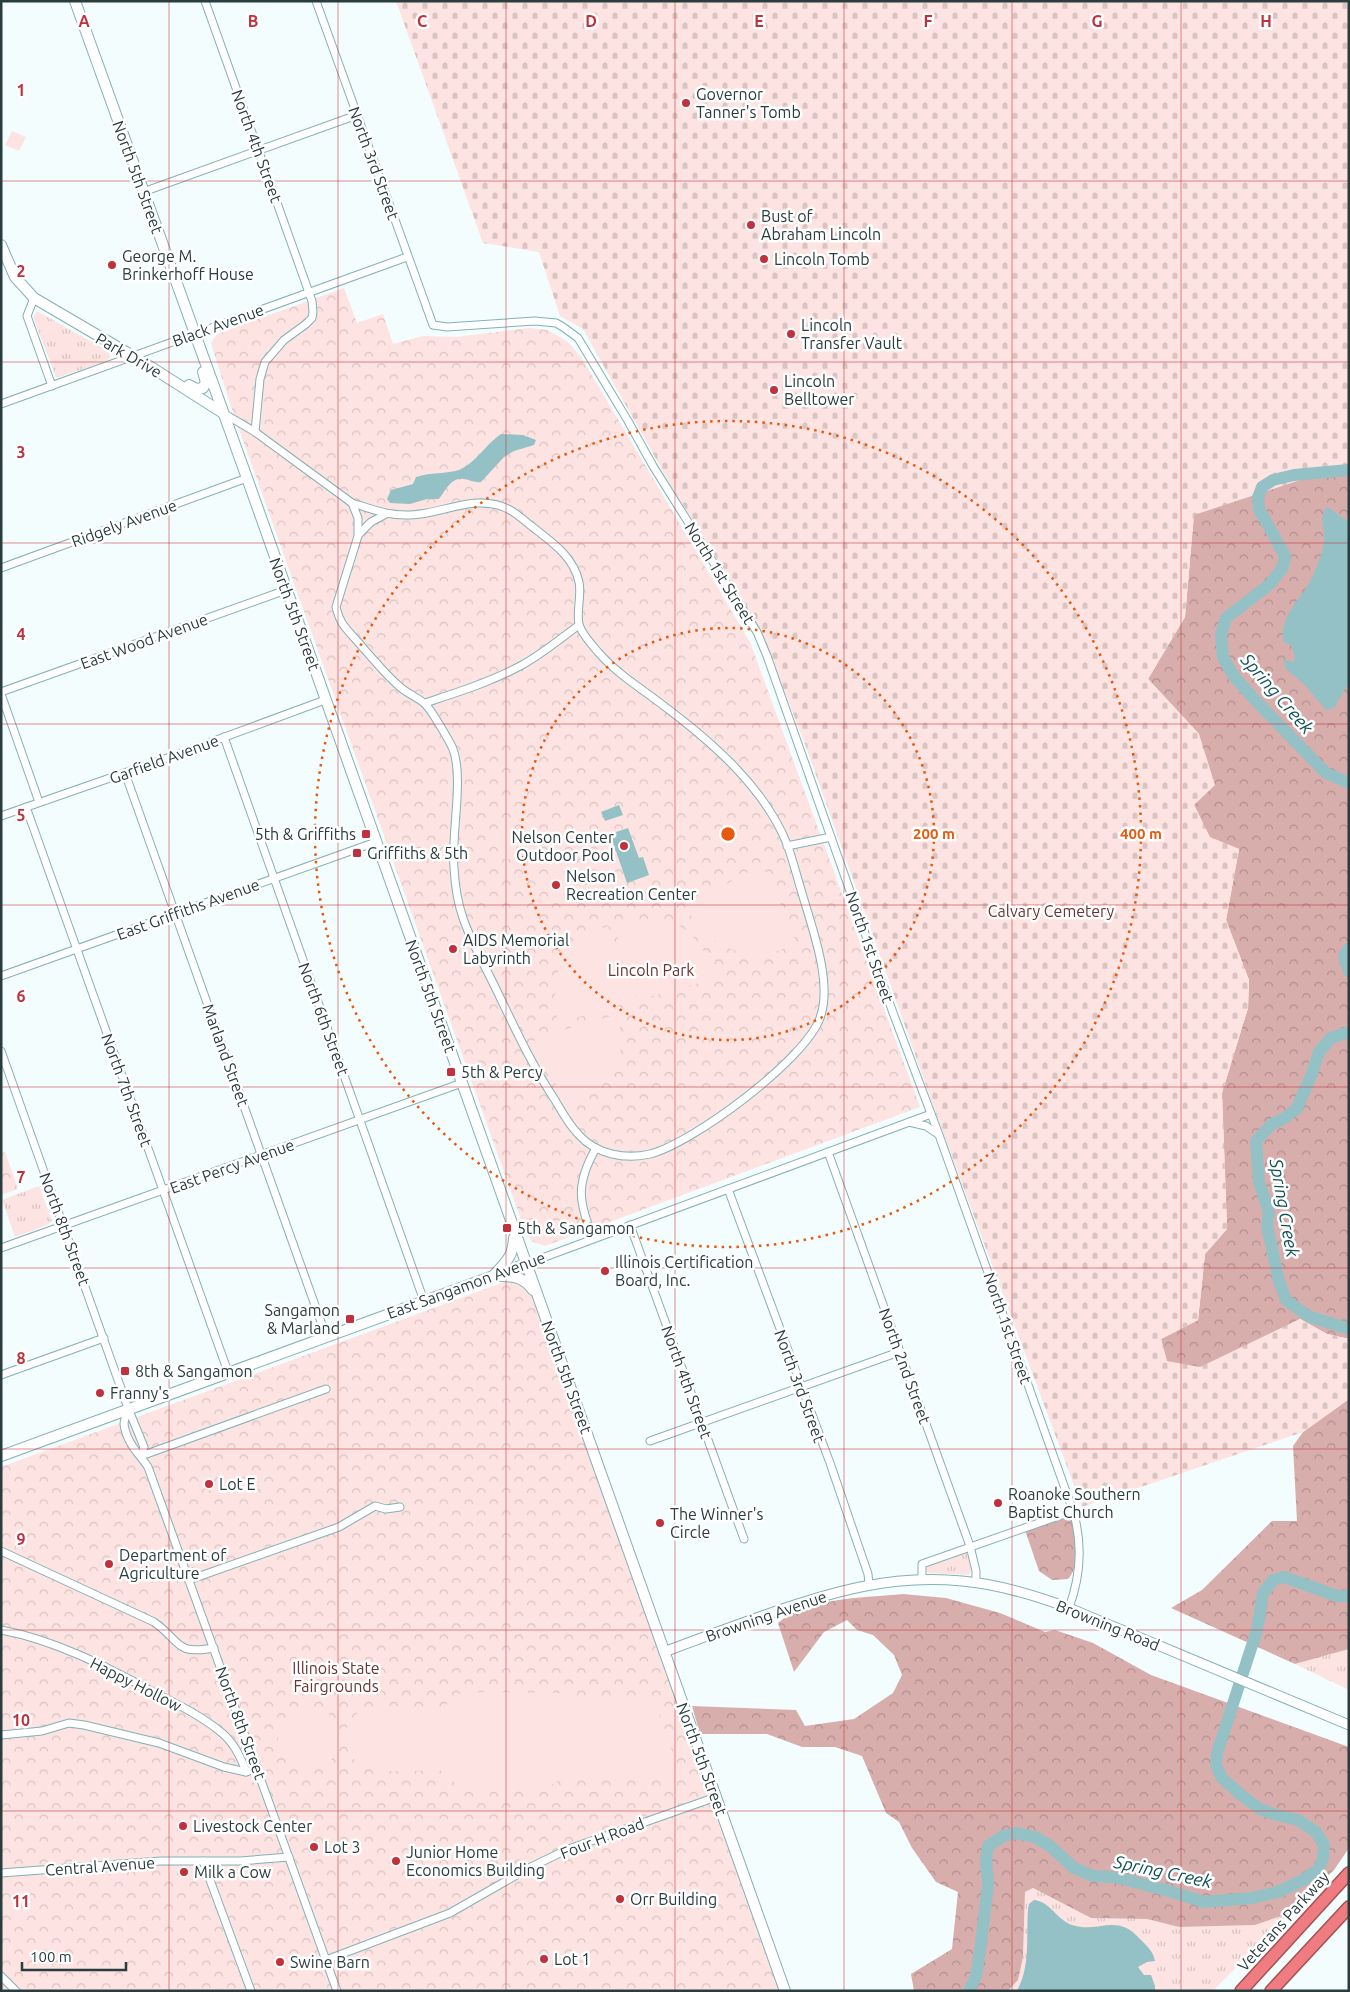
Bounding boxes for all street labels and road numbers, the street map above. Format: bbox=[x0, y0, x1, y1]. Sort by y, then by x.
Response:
street label: North 4th Street bbox=[228, 87, 286, 206]
street label: North 3rd Street bbox=[345, 104, 403, 223]
street label: North 5th Street bbox=[109, 118, 167, 237]
street label: Black Avenue bbox=[170, 300, 266, 350]
street label: Park Drive bbox=[93, 329, 165, 381]
street label: Ridgely Avenue bbox=[69, 496, 179, 550]
street label: North 1st Street bbox=[681, 519, 759, 628]
street label: North 5th Street bbox=[266, 555, 324, 674]
street label: East Wood Avenue bbox=[78, 610, 210, 672]
street label: Garfield Avenue bbox=[107, 731, 221, 787]
street label: East Griffiths Avenue bbox=[114, 875, 262, 943]
street label: North 1st Street bbox=[843, 889, 898, 1006]
street label: North 5th Street bbox=[402, 937, 460, 1056]
street label: North 6th Street bbox=[295, 960, 353, 1079]
street label: Marland Street bbox=[199, 1001, 253, 1109]
street label: North 7th Street bbox=[98, 1031, 156, 1150]
street label: East Percy Avenue bbox=[167, 1135, 297, 1197]
street label: North 8th Street bbox=[36, 1170, 94, 1289]
street label: East Sangamon Avenue bbox=[384, 1248, 548, 1322]
street label: North 1st Street bbox=[981, 1270, 1036, 1387]
street label: North 2nd Street bbox=[876, 1306, 935, 1427]
street label: North 5th Street bbox=[538, 1318, 596, 1437]
street label: North 4th Street bbox=[658, 1323, 716, 1442]
street label: North 3rd Street bbox=[771, 1327, 829, 1446]
street label: Browning Avenue bbox=[703, 1587, 829, 1645]
street label: Browning Road bbox=[1054, 1596, 1162, 1654]
street label: Happy Hollow bbox=[87, 1653, 185, 1715]
street label: North 8th Street bbox=[212, 1664, 270, 1783]
street label: North 5th Street bbox=[673, 1700, 731, 1819]
street label: Four H Road bbox=[558, 1814, 646, 1862]
street label: Central Avenue bbox=[44, 1853, 156, 1879]
street label: Veterans Parkway bbox=[1234, 1867, 1333, 1974]

